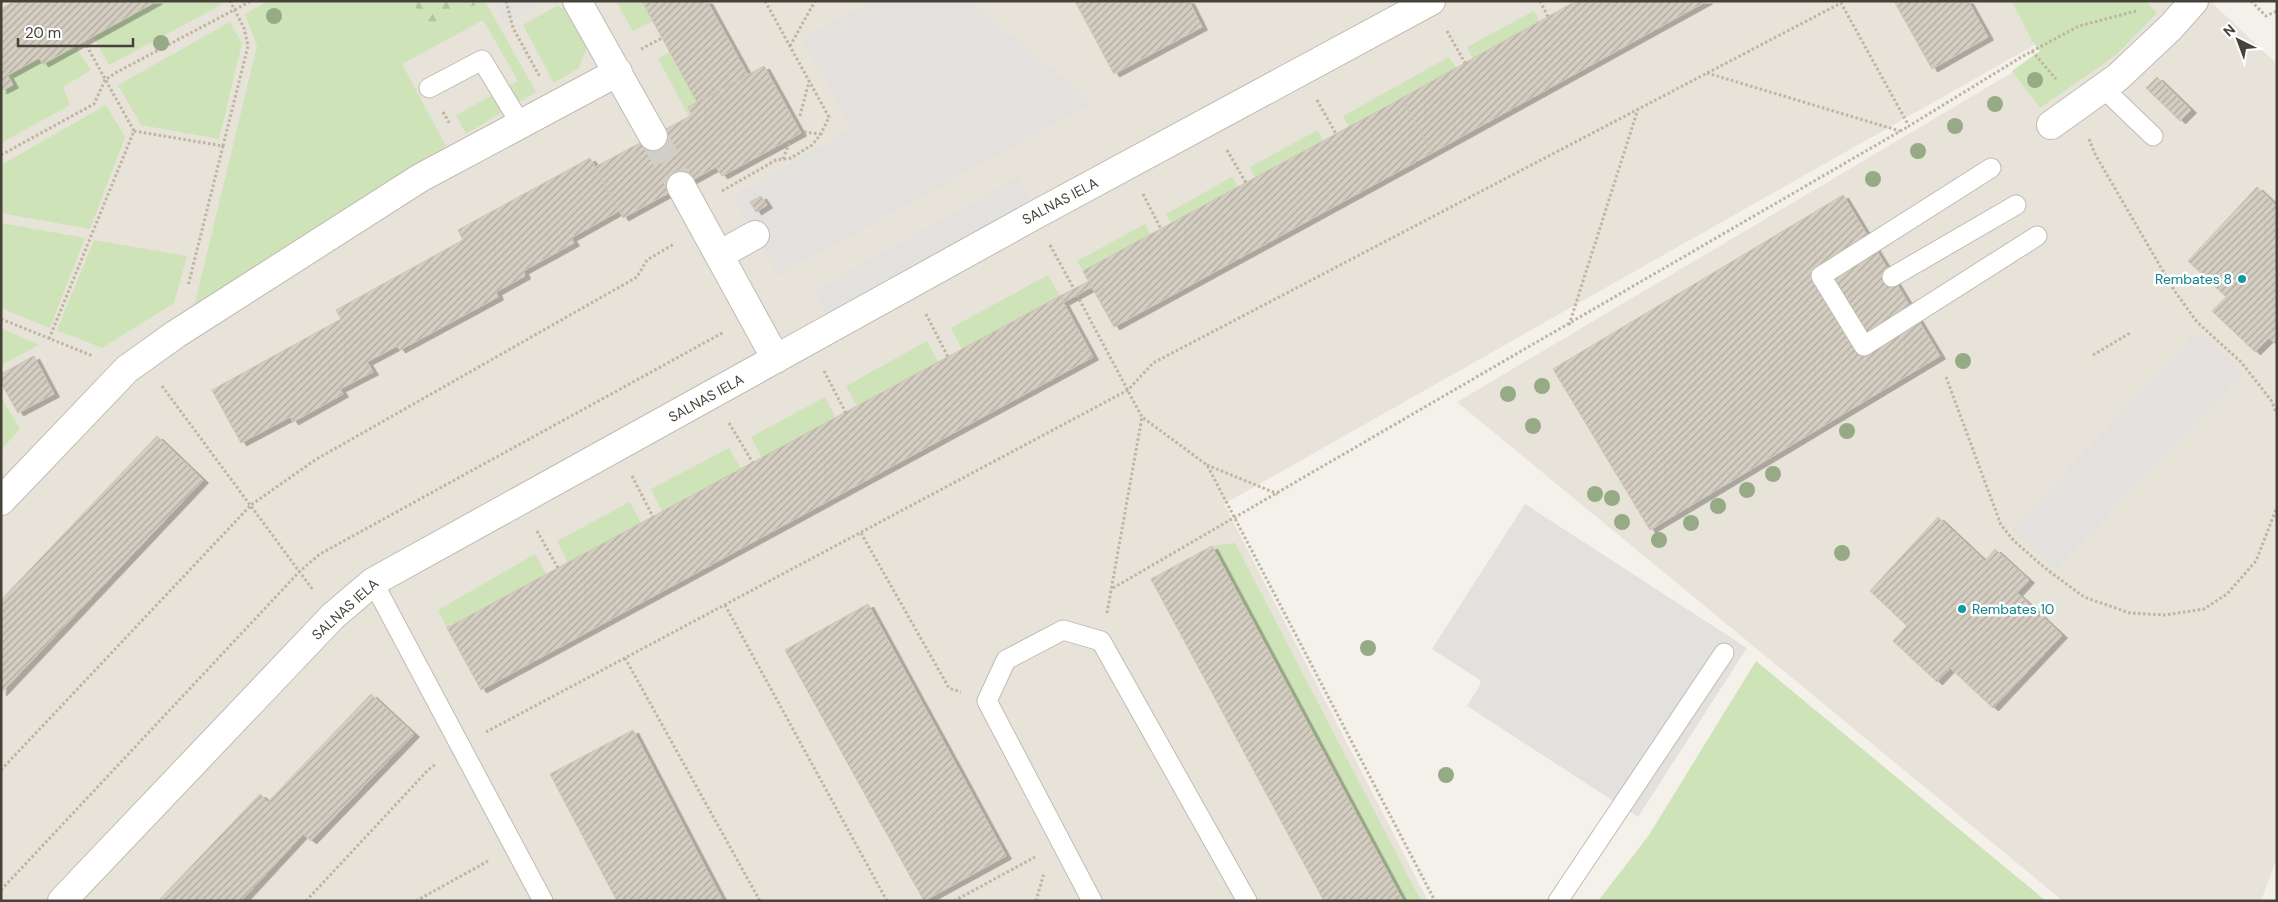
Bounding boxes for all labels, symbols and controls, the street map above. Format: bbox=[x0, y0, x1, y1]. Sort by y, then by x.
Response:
scale bar bbox=[18, 15, 132, 47]
north arrow bbox=[2213, 15, 2263, 65]
text: N bbox=[2219, 20, 2239, 40]
text: 20 m bbox=[25, 23, 61, 43]
street label: SALNAS IELA bbox=[1019, 173, 1101, 229]
place label: Rembates 8 bbox=[2155, 270, 2232, 288]
marker: Rembates 8 bbox=[2236, 273, 2248, 285]
street label: SALNAS IELA bbox=[665, 370, 747, 426]
street label: SALNAS IELA bbox=[308, 574, 382, 644]
place label: Rembates 10 bbox=[1972, 600, 2054, 618]
marker: Rembates 10 bbox=[1956, 603, 1968, 615]

